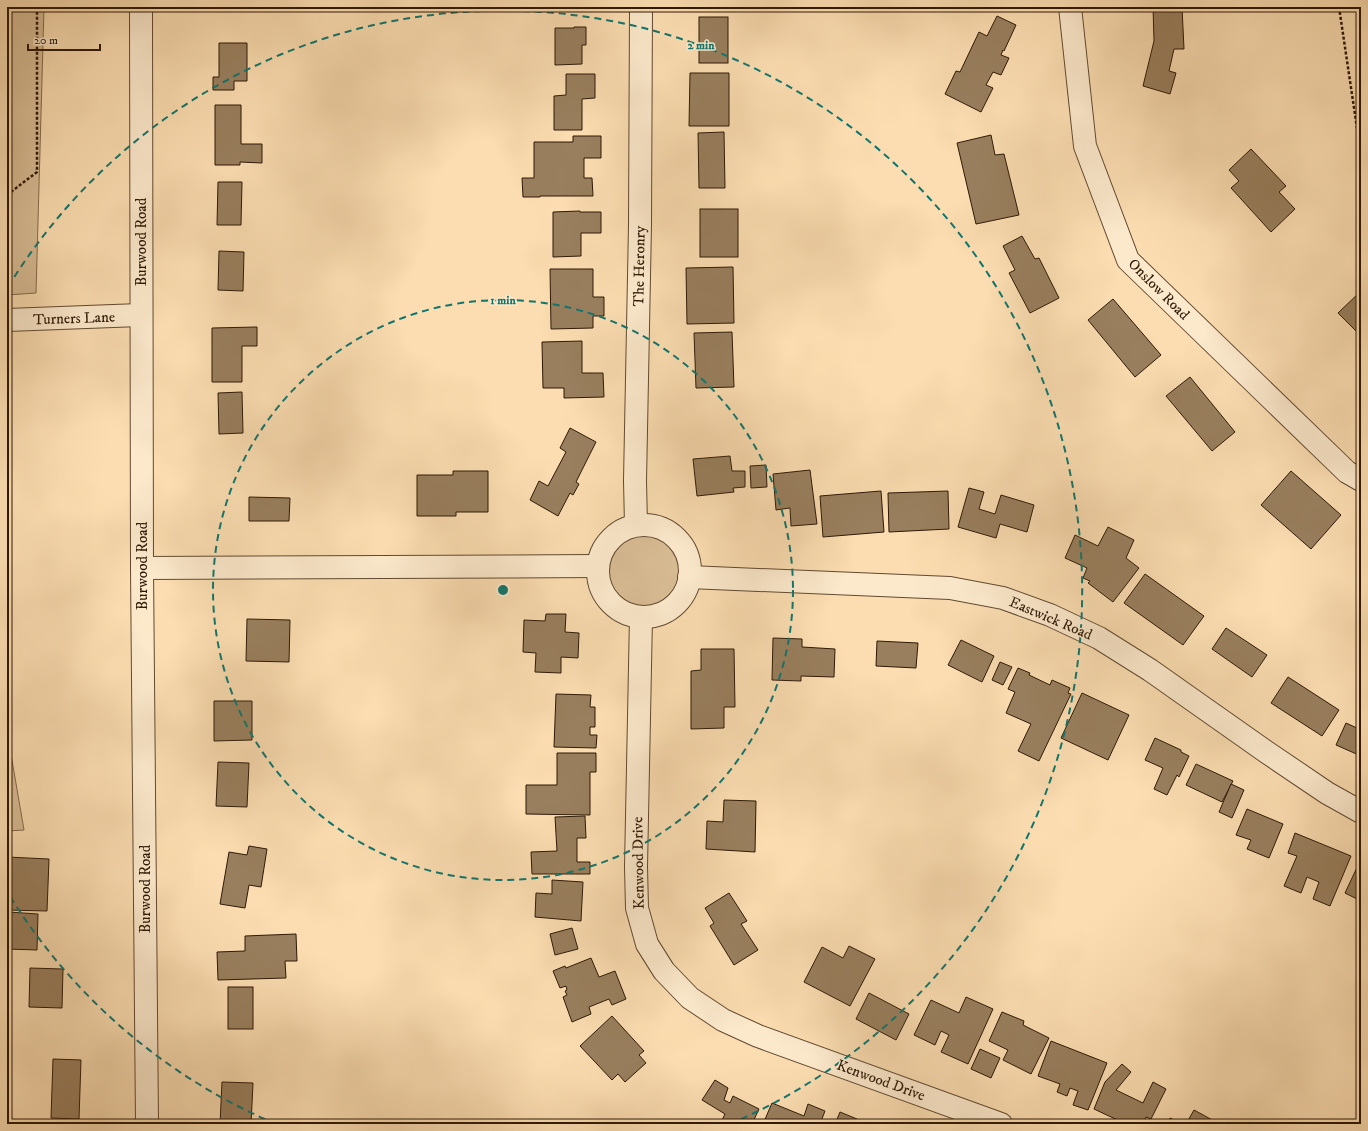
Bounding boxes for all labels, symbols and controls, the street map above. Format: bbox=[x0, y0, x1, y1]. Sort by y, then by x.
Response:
scale bar bbox=[28, 26, 100, 52]
text: 20 m bbox=[34, 33, 58, 48]
text: 2 min bbox=[688, 38, 715, 53]
street label: Burwood Road bbox=[132, 197, 151, 286]
street label: The Heronry bbox=[629, 225, 650, 306]
street label: Onslow Road bbox=[1124, 255, 1194, 324]
text: 1 min bbox=[490, 293, 516, 308]
street label: Turners Lane bbox=[33, 308, 115, 329]
street label: Burwood Road bbox=[133, 521, 152, 610]
centre of rings bbox=[496, 583, 510, 597]
street label: Eastwick Road bbox=[1006, 592, 1096, 645]
street label: Kenwood Drive bbox=[628, 817, 649, 909]
street label: Burwood Road bbox=[136, 844, 155, 933]
street label: Kenwood Drive bbox=[834, 1056, 928, 1105]

